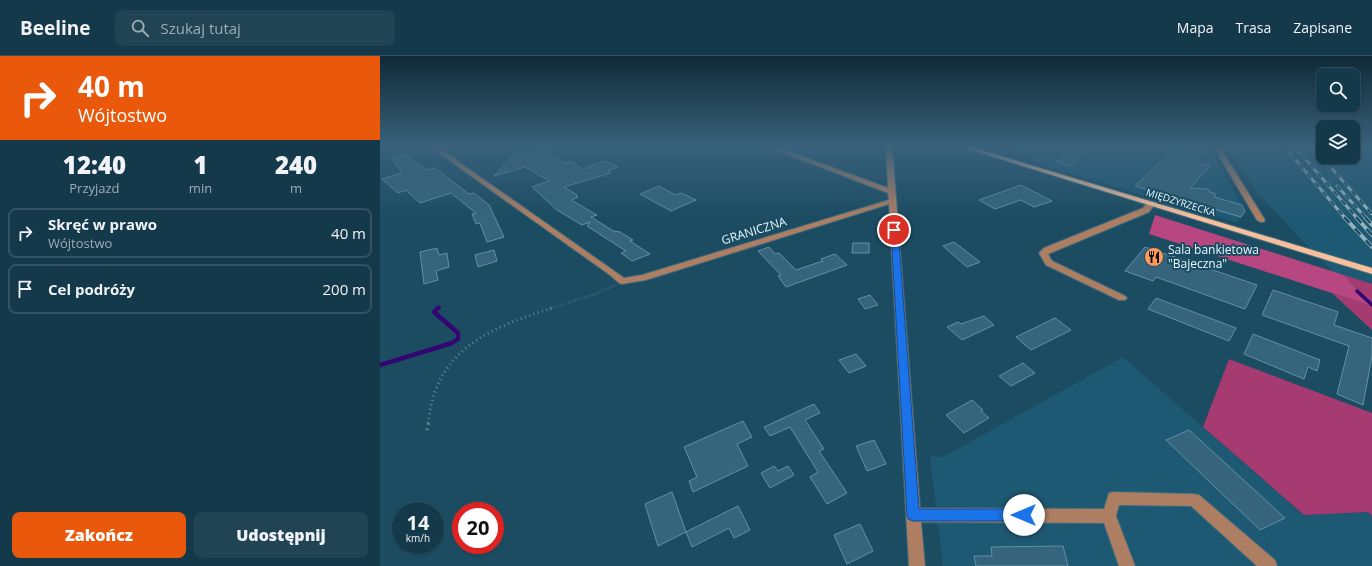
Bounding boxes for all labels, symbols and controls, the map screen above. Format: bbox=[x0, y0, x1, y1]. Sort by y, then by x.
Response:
search box bbox=[115, 10, 395, 46]
text: Beeline bbox=[20, 15, 91, 41]
icon: search bbox=[129, 17, 151, 39]
text: Szukaj tutaj bbox=[161, 18, 241, 38]
text: Mapa bbox=[1177, 18, 1214, 37]
text: Trasa bbox=[1236, 18, 1271, 37]
text: Zapisane bbox=[1293, 18, 1352, 37]
text: 40 m bbox=[78, 67, 145, 105]
map controls bbox=[1316, 68, 1360, 164]
button: search bbox=[1316, 68, 1360, 112]
icon: right bbox=[12, 72, 64, 124]
text: Wójtostwo bbox=[78, 103, 167, 127]
button: layers bbox=[1316, 120, 1360, 164]
text: 12:40 bbox=[63, 148, 126, 181]
text: 1 bbox=[193, 148, 208, 181]
text: 240 bbox=[275, 148, 317, 181]
text: Przyjazd bbox=[69, 179, 120, 197]
text: min bbox=[189, 179, 212, 197]
text: m bbox=[290, 179, 302, 197]
street label: MIĘDZYRZECKA bbox=[1144, 185, 1218, 219]
street label: GRANICZNA bbox=[719, 212, 789, 248]
pin bbox=[877, 213, 911, 247]
text: Skręć w prawo bbox=[48, 214, 157, 234]
icon: arrive bbox=[883, 219, 905, 241]
icon: right bbox=[14, 222, 36, 244]
text: 40 m bbox=[331, 223, 366, 243]
text: Wójtostwo bbox=[48, 234, 112, 252]
place label: Sala bankietowa "Bajeczna" bbox=[1168, 241, 1259, 272]
restaurant icon: Sala bankietowa "Bajeczna" bbox=[1143, 246, 1165, 268]
icon: arrive bbox=[14, 278, 36, 300]
text: Cel podróży bbox=[48, 279, 135, 299]
text: 200 m bbox=[322, 279, 366, 299]
position arrow bbox=[1003, 494, 1045, 536]
speed limit sign: 20 bbox=[452, 502, 504, 554]
text: 14 bbox=[407, 509, 429, 536]
button: Zakończ bbox=[12, 512, 186, 558]
button: Udostępnij bbox=[194, 512, 368, 558]
text: km/h bbox=[406, 531, 430, 545]

